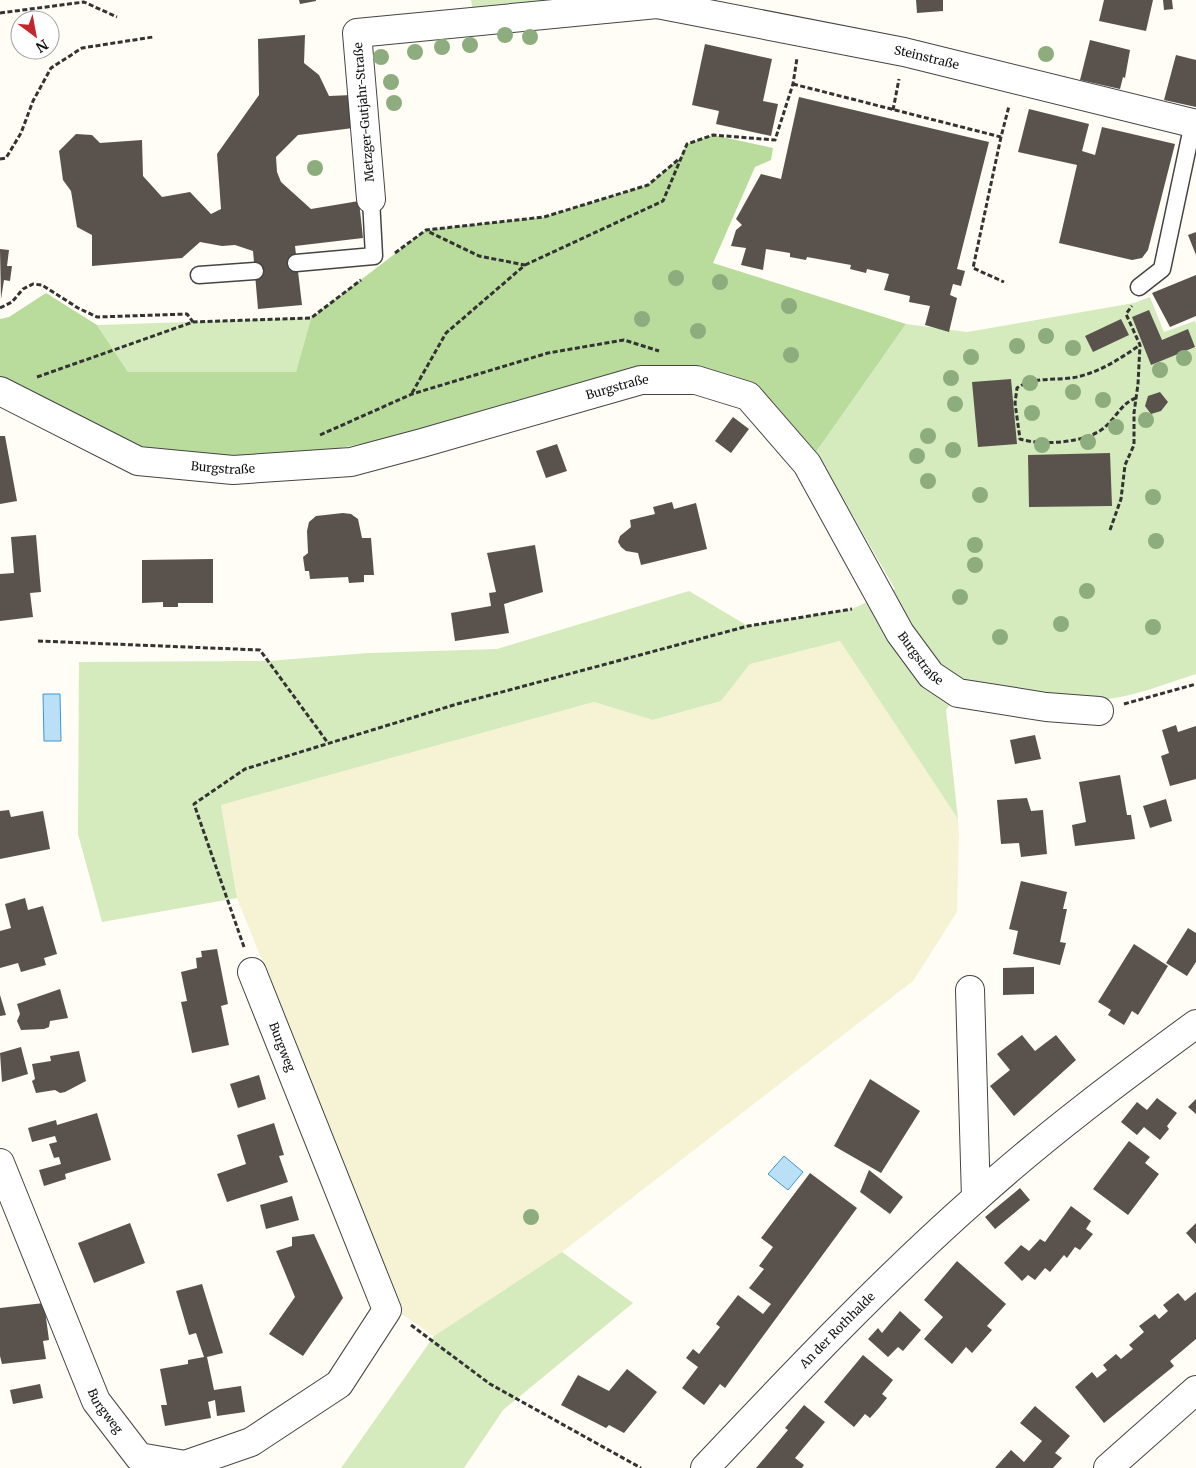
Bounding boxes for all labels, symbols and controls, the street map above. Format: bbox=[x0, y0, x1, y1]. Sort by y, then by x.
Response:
north arrow bbox=[10, 10, 60, 60]
text: N bbox=[32, 35, 51, 57]
street label: Metzger-Gutjahr-Straße bbox=[350, 42, 377, 182]
street label: Steinstraße bbox=[893, 42, 961, 72]
street label: Burgstraße bbox=[584, 372, 648, 403]
street label: Burgstraße bbox=[190, 458, 256, 477]
street label: Burgstraße bbox=[895, 629, 946, 688]
street label: Burgweg bbox=[266, 1020, 299, 1074]
street label: An der Rothhalde bbox=[796, 1289, 878, 1372]
street label: Burgweg bbox=[85, 1386, 127, 1437]

